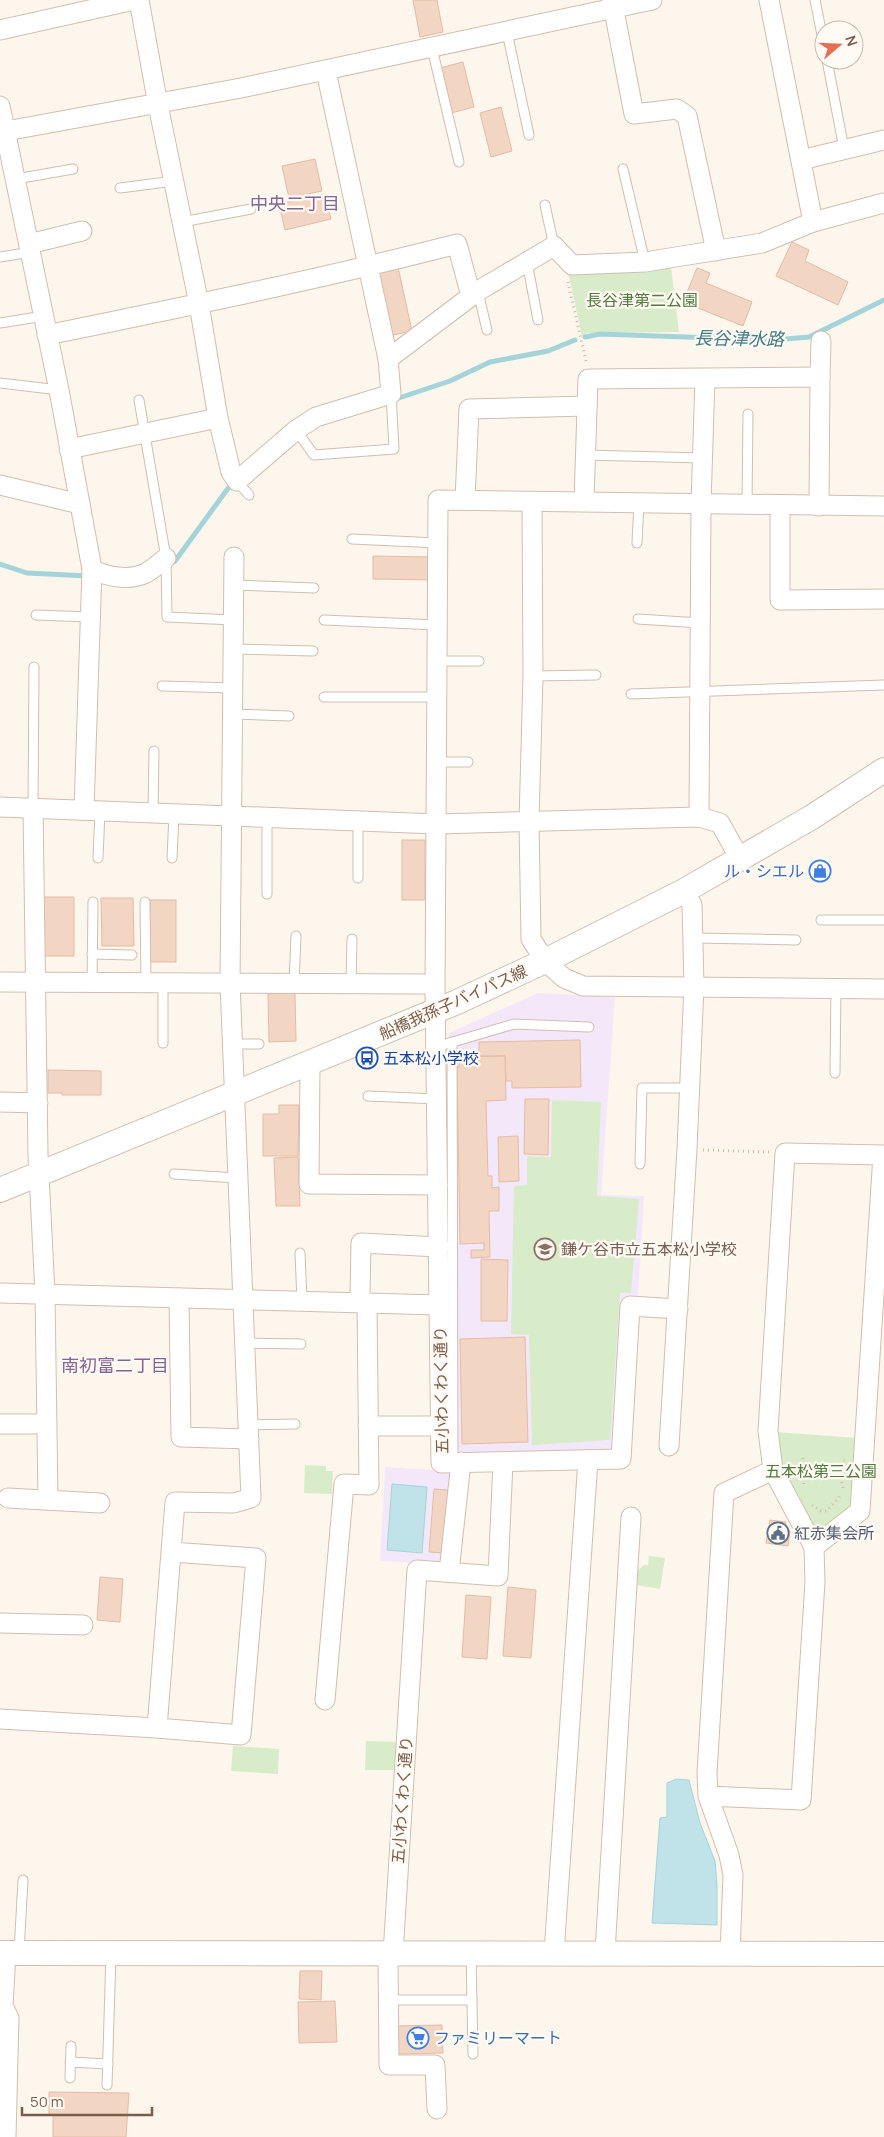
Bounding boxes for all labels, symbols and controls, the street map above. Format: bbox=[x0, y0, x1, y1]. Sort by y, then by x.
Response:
north arrow bbox=[814, 20, 864, 70]
text: N bbox=[841, 33, 862, 48]
district label: 中央二丁目 bbox=[250, 191, 340, 215]
park label: 長谷津第二公園 bbox=[586, 289, 698, 311]
water label: 長谷津水路 bbox=[694, 325, 786, 351]
shop icon: ル・シエル bbox=[808, 859, 832, 883]
place label: ル・シエル bbox=[724, 860, 804, 882]
street label: 船橋我孫子バイパス線 bbox=[376, 959, 530, 1045]
bus stop icon: 五本松小学校 bbox=[355, 1046, 379, 1070]
place label: 五本松小学校 bbox=[383, 1047, 479, 1069]
school or university icon: 鎌ケ谷市立五本松小学校 bbox=[533, 1237, 557, 1261]
place label: 鎌ケ谷市立五本松小学校 bbox=[561, 1238, 737, 1260]
street label: 五小わくわく通り bbox=[429, 1326, 453, 1454]
district label: 南初富二丁目 bbox=[61, 1353, 169, 1377]
park label: 五本松第三公園 bbox=[765, 1460, 877, 1482]
public building icon: 紅赤集会所 bbox=[766, 1521, 790, 1545]
place label: 紅赤集会所 bbox=[794, 1522, 874, 1544]
street label: 五小わくわく通り bbox=[387, 1735, 417, 1865]
supermarket icon: ファミリーマート bbox=[406, 2026, 430, 2050]
place label: ファミリーマート bbox=[434, 2027, 562, 2049]
scale bar bbox=[22, 2084, 152, 2116]
text: 50 m bbox=[30, 2091, 64, 2112]

